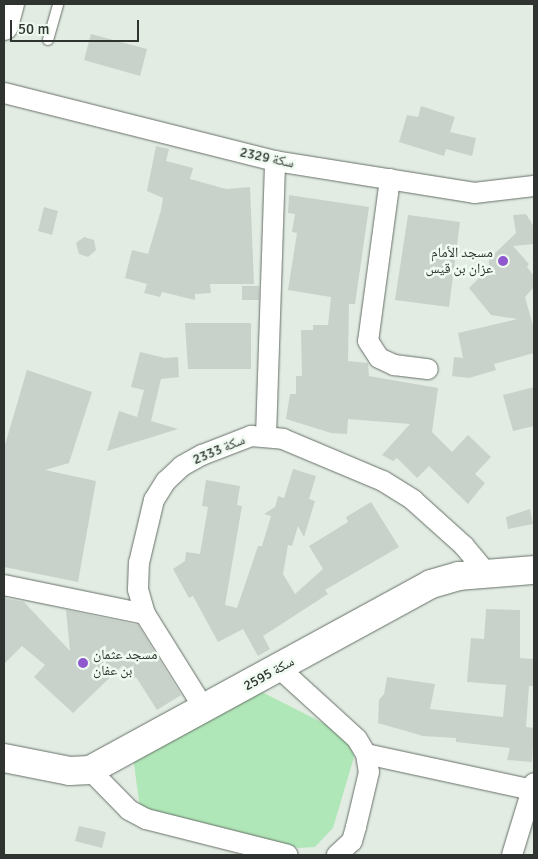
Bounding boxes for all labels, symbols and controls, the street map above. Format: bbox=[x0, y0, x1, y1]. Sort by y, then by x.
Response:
scale bar bbox=[12, 10, 141, 42]
text: 50 m bbox=[18, 20, 49, 38]
street label: سكة 2329 bbox=[238, 144, 296, 172]
place label: مسجد الأمام عزان بن قيس bbox=[425, 245, 493, 278]
marker: مسجد الأمام عزان بن قيس bbox=[497, 255, 509, 267]
street label: سكة 2333 bbox=[190, 431, 248, 469]
place label: مسجد عثمان بن عفان bbox=[93, 647, 157, 680]
street label: سكة 2595 bbox=[241, 653, 297, 695]
marker: مسجد عثمان بن عفان bbox=[77, 657, 89, 669]

